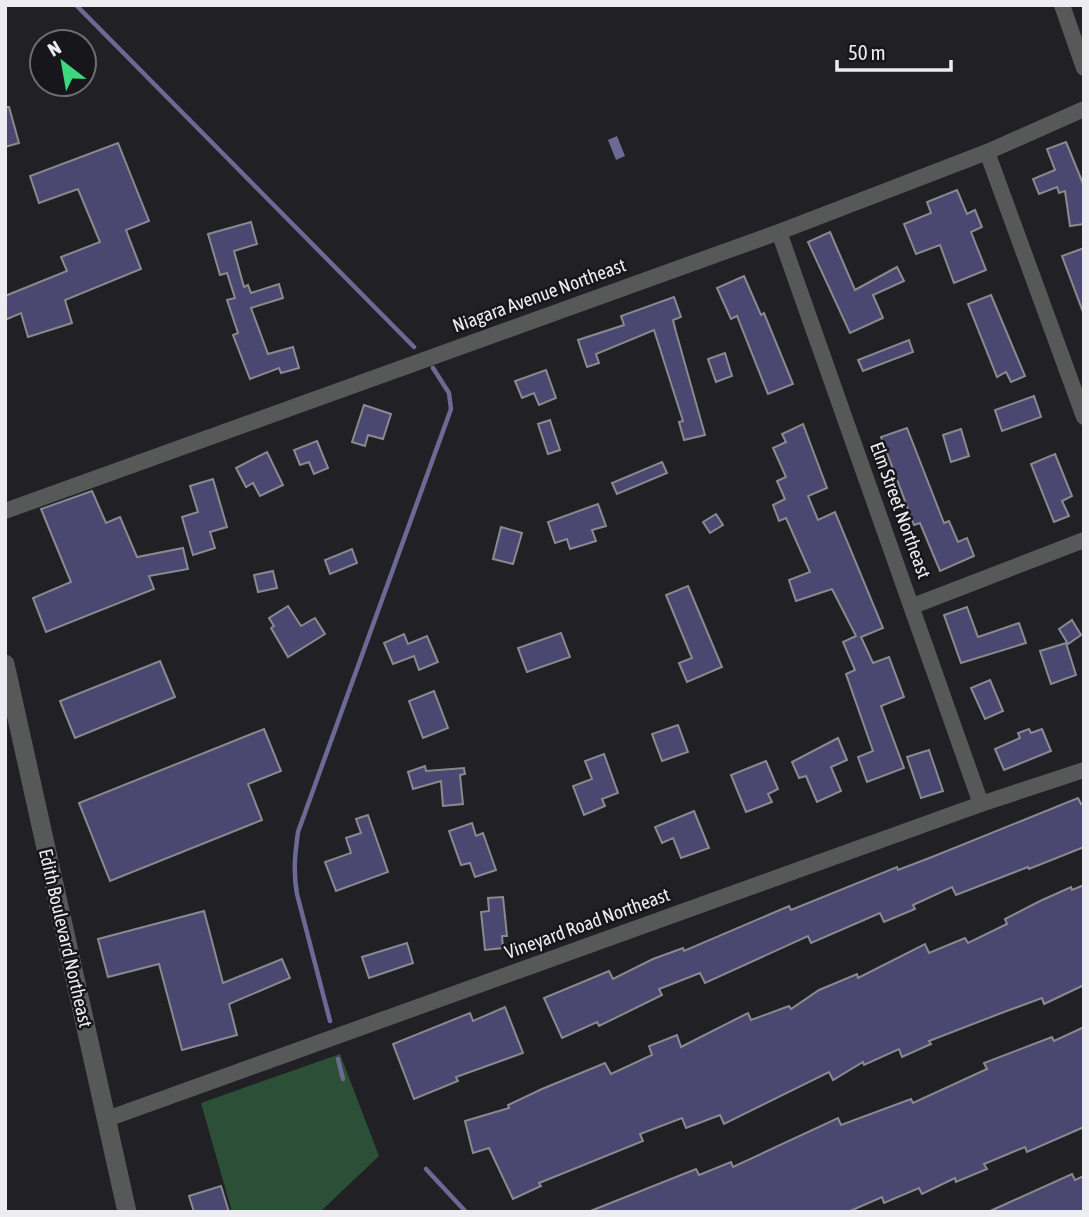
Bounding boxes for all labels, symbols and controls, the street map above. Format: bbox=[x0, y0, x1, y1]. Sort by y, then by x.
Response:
north arrow bbox=[28, 28, 98, 98]
scale bar bbox=[837, 28, 951, 72]
text: N bbox=[44, 36, 65, 61]
text: 50 m bbox=[848, 40, 886, 64]
street label: Niagara Avenue Northeast bbox=[449, 253, 629, 337]
street label: Elm Street Northeast bbox=[866, 439, 936, 581]
street label: Edith Boulevard Northeast bbox=[35, 847, 97, 1029]
street label: Vineyard Road Northeast bbox=[502, 883, 672, 963]

